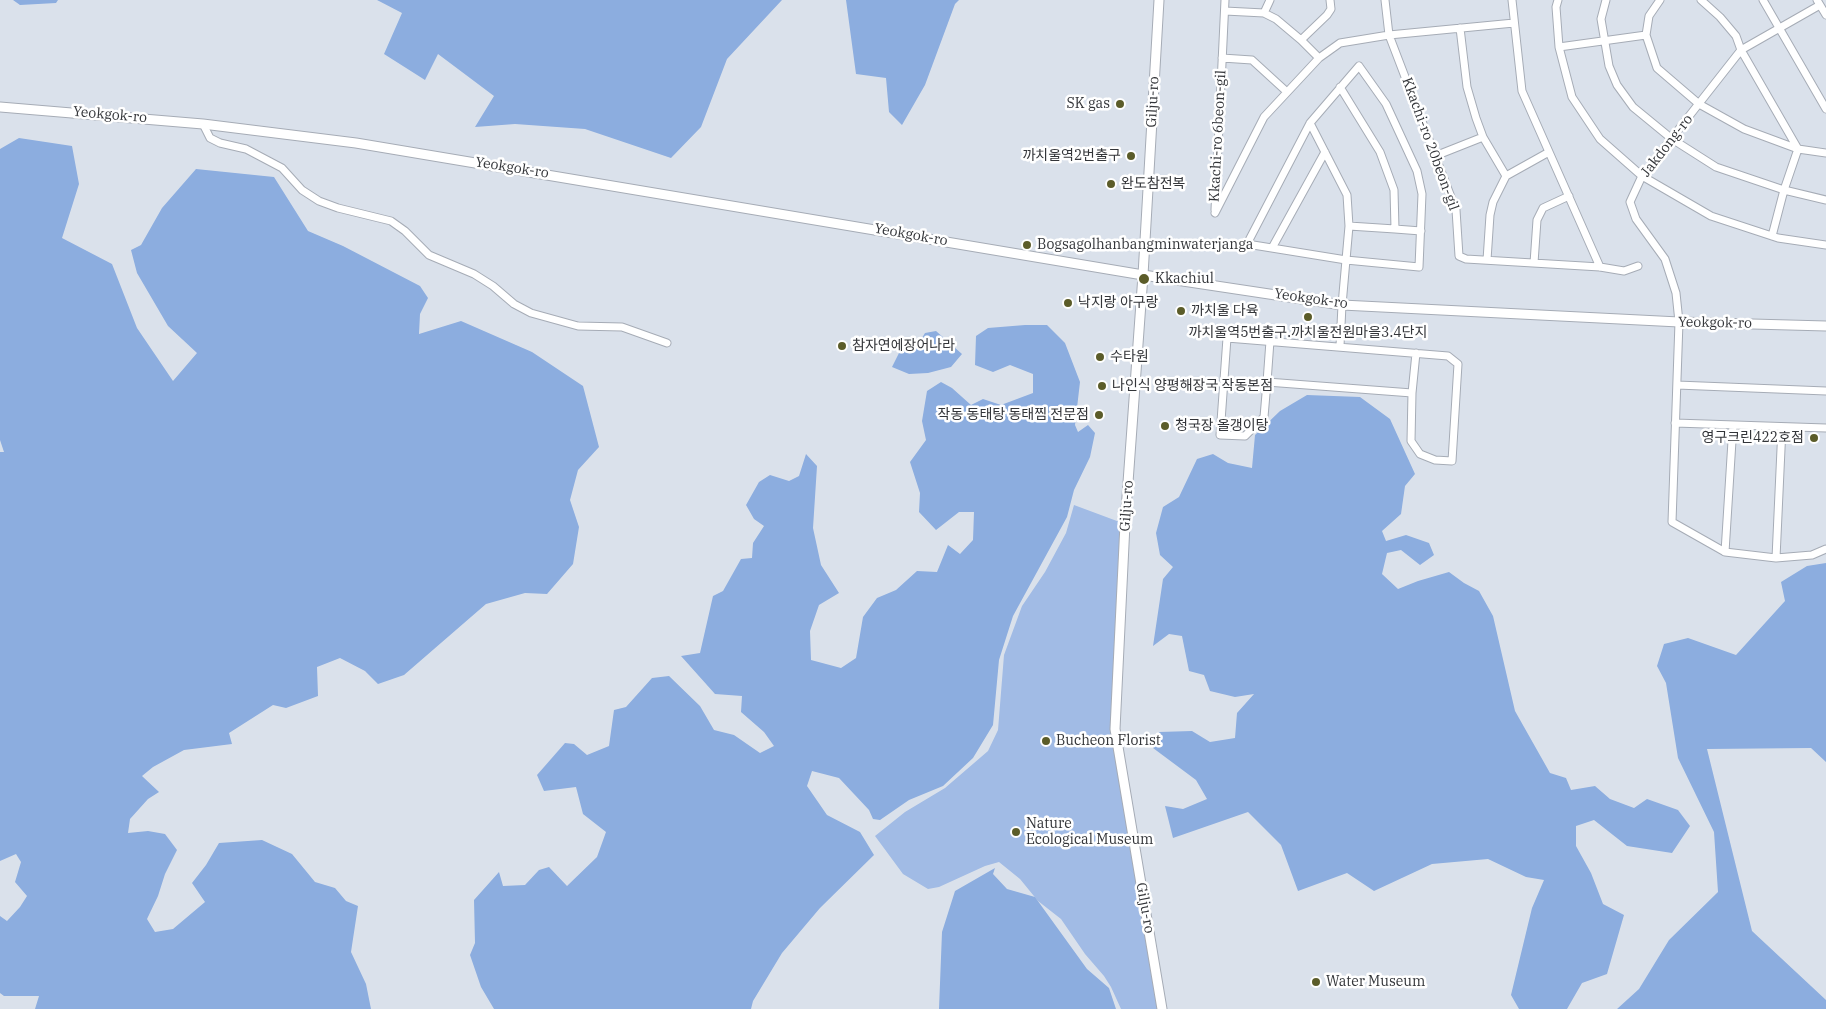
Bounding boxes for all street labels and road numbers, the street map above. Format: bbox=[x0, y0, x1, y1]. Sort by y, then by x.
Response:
street label: Kkachi-ro 6beon-gil bbox=[1206, 70, 1230, 202]
street label: Kkachi-ro 20beon-gil bbox=[1398, 75, 1462, 213]
street label: Gilju-ro bbox=[1143, 76, 1163, 128]
street label: Yeokgok-ro bbox=[72, 103, 148, 127]
street label: Jakdong-ro bbox=[1637, 111, 1697, 181]
street label: Yeokgok-ro bbox=[474, 154, 550, 182]
street label: Yeokgok-ro bbox=[873, 220, 949, 250]
street label: Yeokgok-ro bbox=[1273, 286, 1349, 312]
street label: Yeokgok-ro bbox=[1678, 314, 1752, 332]
street label: Gilju-ro bbox=[1117, 480, 1137, 532]
street label: Gilju-ro bbox=[1132, 881, 1158, 935]

